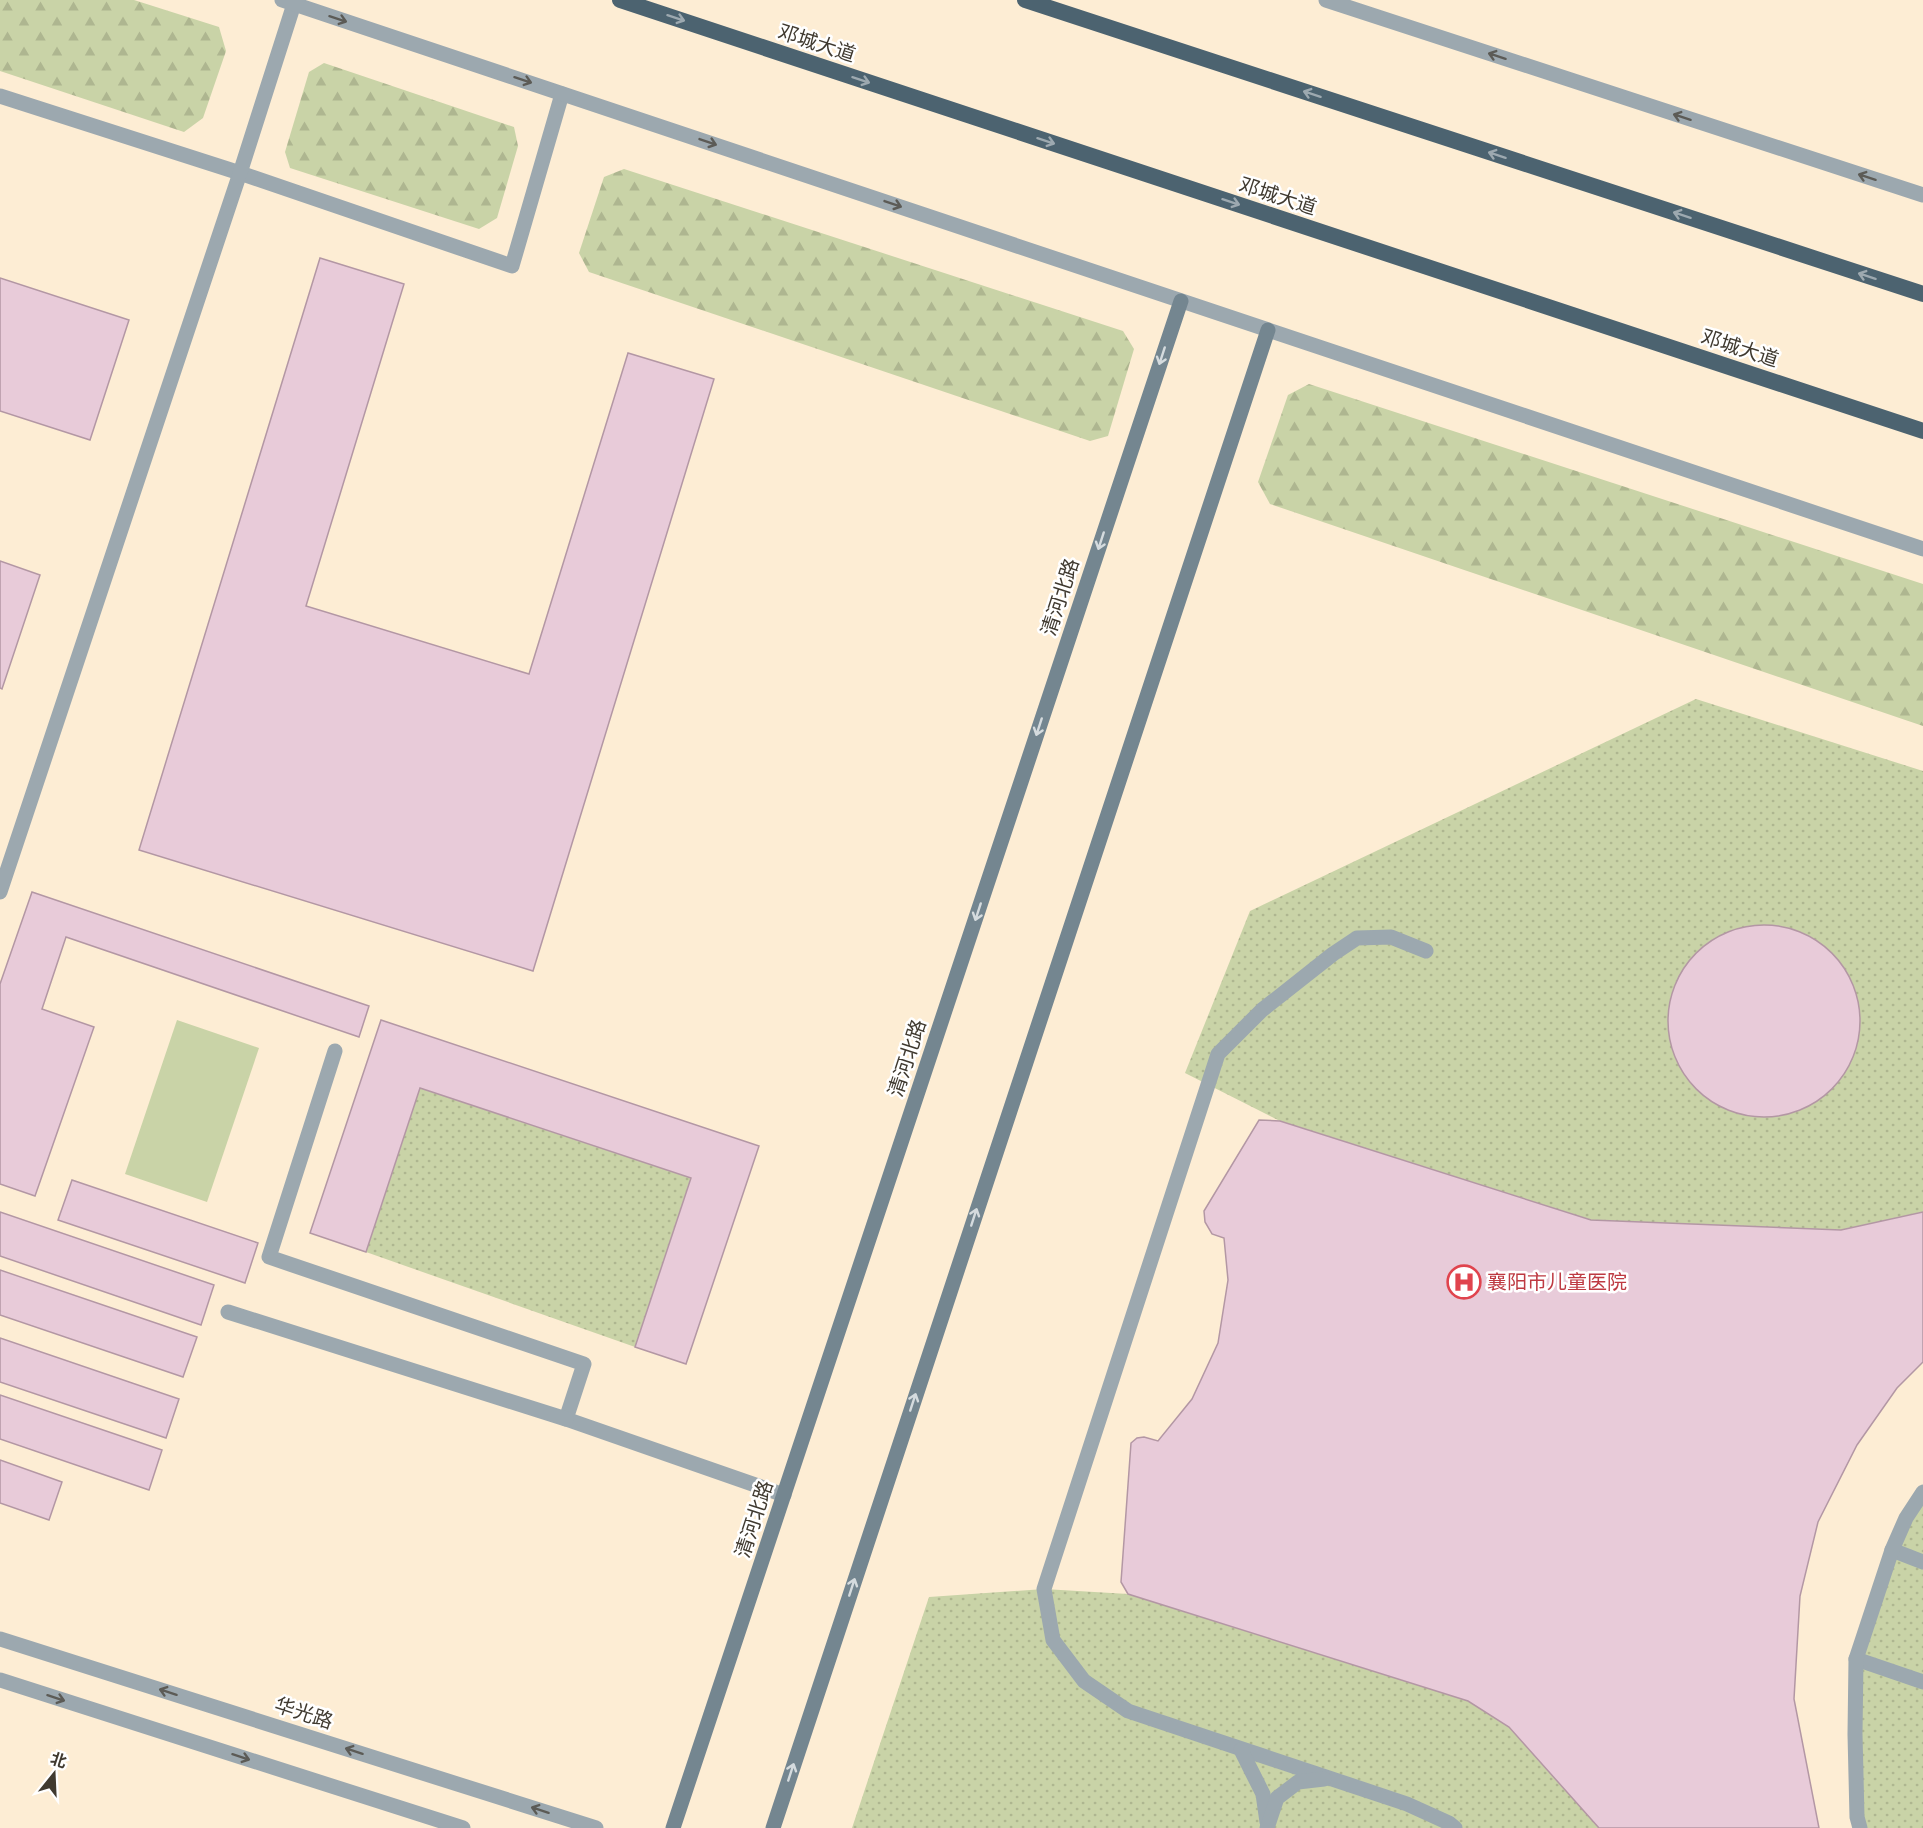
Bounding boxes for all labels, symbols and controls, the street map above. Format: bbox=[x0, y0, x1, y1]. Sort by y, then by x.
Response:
one-way arrow bbox=[328, 14, 347, 25]
one-way arrow bbox=[666, 14, 685, 25]
street label: 邓城大道 bbox=[775, 18, 859, 68]
one-way arrow bbox=[1488, 50, 1507, 61]
one-way arrow bbox=[851, 75, 870, 86]
one-way arrow bbox=[513, 76, 532, 87]
one-way arrow bbox=[1303, 88, 1322, 99]
one-way arrow bbox=[1673, 110, 1692, 121]
one-way arrow bbox=[1036, 136, 1055, 147]
one-way arrow bbox=[698, 138, 717, 149]
one-way arrow bbox=[1488, 148, 1507, 159]
street label: 邓城大道 bbox=[1236, 171, 1320, 221]
one-way arrow bbox=[1858, 171, 1877, 182]
one-way arrow bbox=[1221, 197, 1240, 208]
one-way arrow bbox=[883, 200, 902, 211]
one-way arrow bbox=[1673, 209, 1692, 220]
one-way arrow bbox=[1858, 270, 1877, 281]
street label: 邓城大道 bbox=[1698, 323, 1782, 373]
one-way arrow bbox=[1156, 346, 1167, 365]
one-way arrow bbox=[1095, 531, 1106, 550]
street label: 清河北路 bbox=[1035, 555, 1085, 639]
one-way arrow bbox=[1033, 717, 1044, 735]
one-way arrow bbox=[972, 902, 983, 921]
street label: 清河北路 bbox=[882, 1016, 932, 1100]
one-way arrow bbox=[970, 1208, 981, 1227]
hospital icon: 襄阳市儿童医院 bbox=[1446, 1264, 1482, 1300]
place label: 襄阳市儿童医院 bbox=[1487, 1269, 1627, 1295]
one-way arrow bbox=[909, 1393, 920, 1412]
street label: 清河北路 bbox=[729, 1477, 779, 1561]
one-way arrow bbox=[847, 1578, 858, 1597]
one-way arrow bbox=[159, 1686, 178, 1697]
street label: 华光路 bbox=[271, 1691, 337, 1735]
one-way arrow bbox=[46, 1693, 65, 1704]
north arrow bbox=[24, 1744, 84, 1804]
one-way arrow bbox=[345, 1745, 364, 1756]
text: 北 bbox=[48, 1748, 69, 1773]
one-way arrow bbox=[231, 1752, 250, 1763]
one-way arrow bbox=[786, 1763, 797, 1782]
one-way arrow bbox=[531, 1804, 550, 1815]

